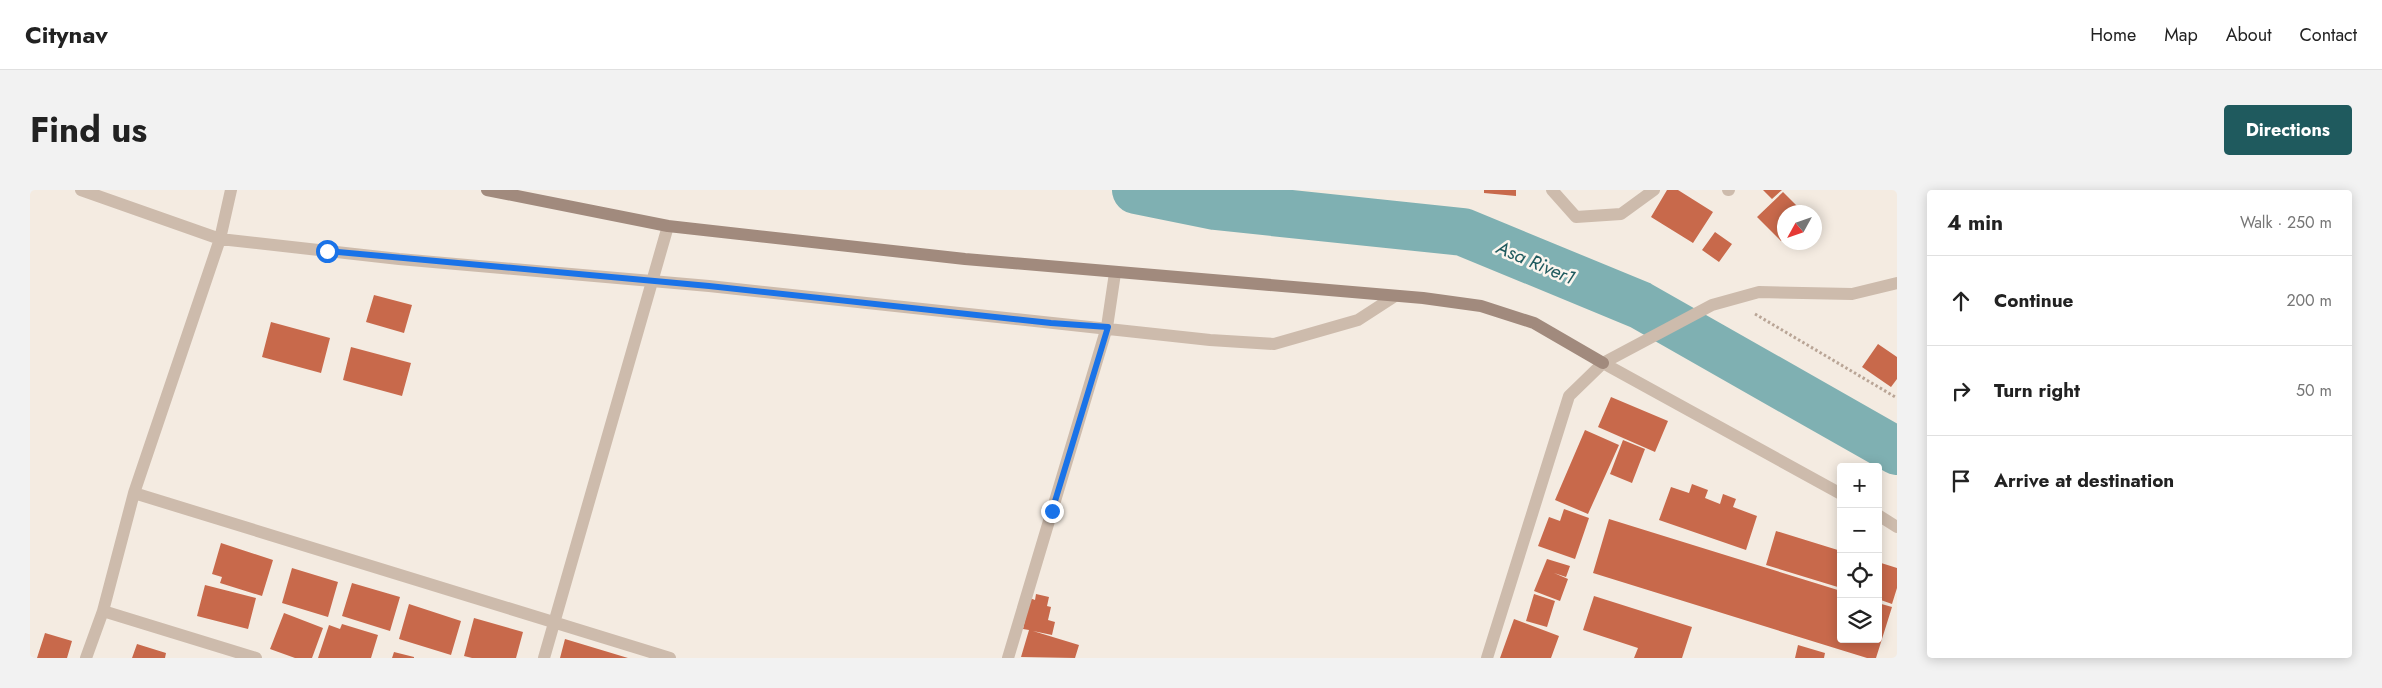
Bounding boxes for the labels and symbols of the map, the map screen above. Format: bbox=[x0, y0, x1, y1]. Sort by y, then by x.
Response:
north arrow bbox=[1777, 205, 1822, 250]
water label: Asa River1 bbox=[1491, 233, 1579, 291]
route start bbox=[316, 240, 339, 263]
route end bbox=[1041, 500, 1064, 523]

